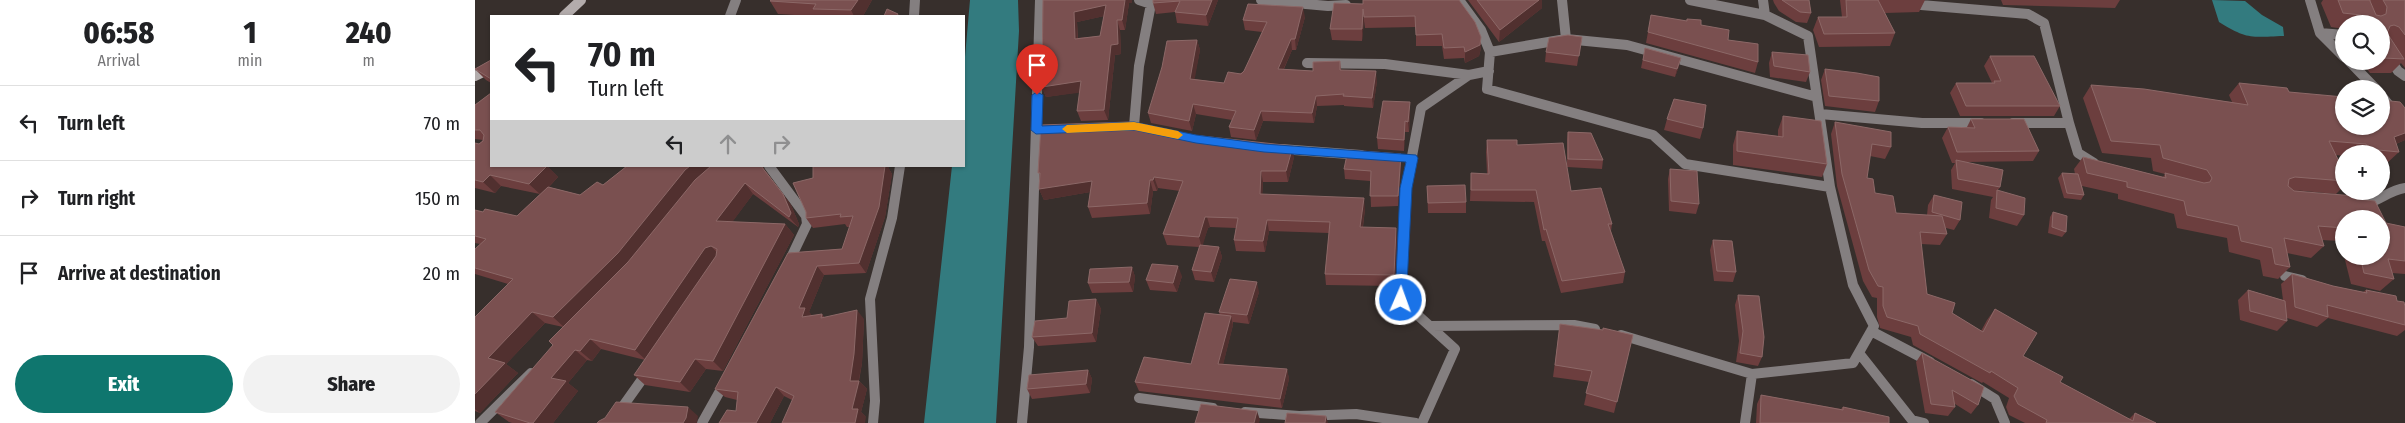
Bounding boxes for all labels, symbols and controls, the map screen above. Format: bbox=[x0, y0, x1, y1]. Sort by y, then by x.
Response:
text: 06:58 bbox=[83, 15, 154, 51]
text: 1 bbox=[244, 15, 257, 51]
text: 240 bbox=[346, 15, 392, 51]
map controls bbox=[2335, 15, 2390, 265]
button: search bbox=[2335, 15, 2390, 70]
text: 70 m bbox=[588, 33, 656, 75]
icon: left bbox=[505, 35, 570, 100]
pin bbox=[1016, 44, 1058, 95]
text: Arrival bbox=[98, 51, 140, 70]
text: min bbox=[238, 51, 262, 70]
text: m bbox=[363, 51, 375, 70]
icon: arrive bbox=[1023, 51, 1051, 79]
text: Turn left bbox=[588, 75, 664, 102]
button: layers bbox=[2335, 80, 2390, 135]
icon: left bbox=[15, 109, 43, 137]
text: Turn left bbox=[58, 112, 125, 135]
text: 70 m bbox=[424, 112, 460, 135]
icon: left bbox=[661, 130, 689, 158]
icon: ahead bbox=[714, 130, 742, 158]
icon: right bbox=[767, 130, 795, 158]
button: + bbox=[2335, 145, 2390, 200]
icon: right bbox=[15, 184, 43, 212]
text: Turn right bbox=[58, 187, 135, 210]
text: 150 m bbox=[415, 187, 460, 210]
button: − bbox=[2335, 210, 2390, 265]
icon: arrive bbox=[15, 259, 43, 287]
text: Arrive at destination bbox=[58, 262, 221, 285]
text: 20 m bbox=[423, 262, 460, 285]
position arrow bbox=[1374, 273, 1426, 325]
button: Exit bbox=[15, 355, 233, 413]
button: Share bbox=[243, 355, 460, 413]

